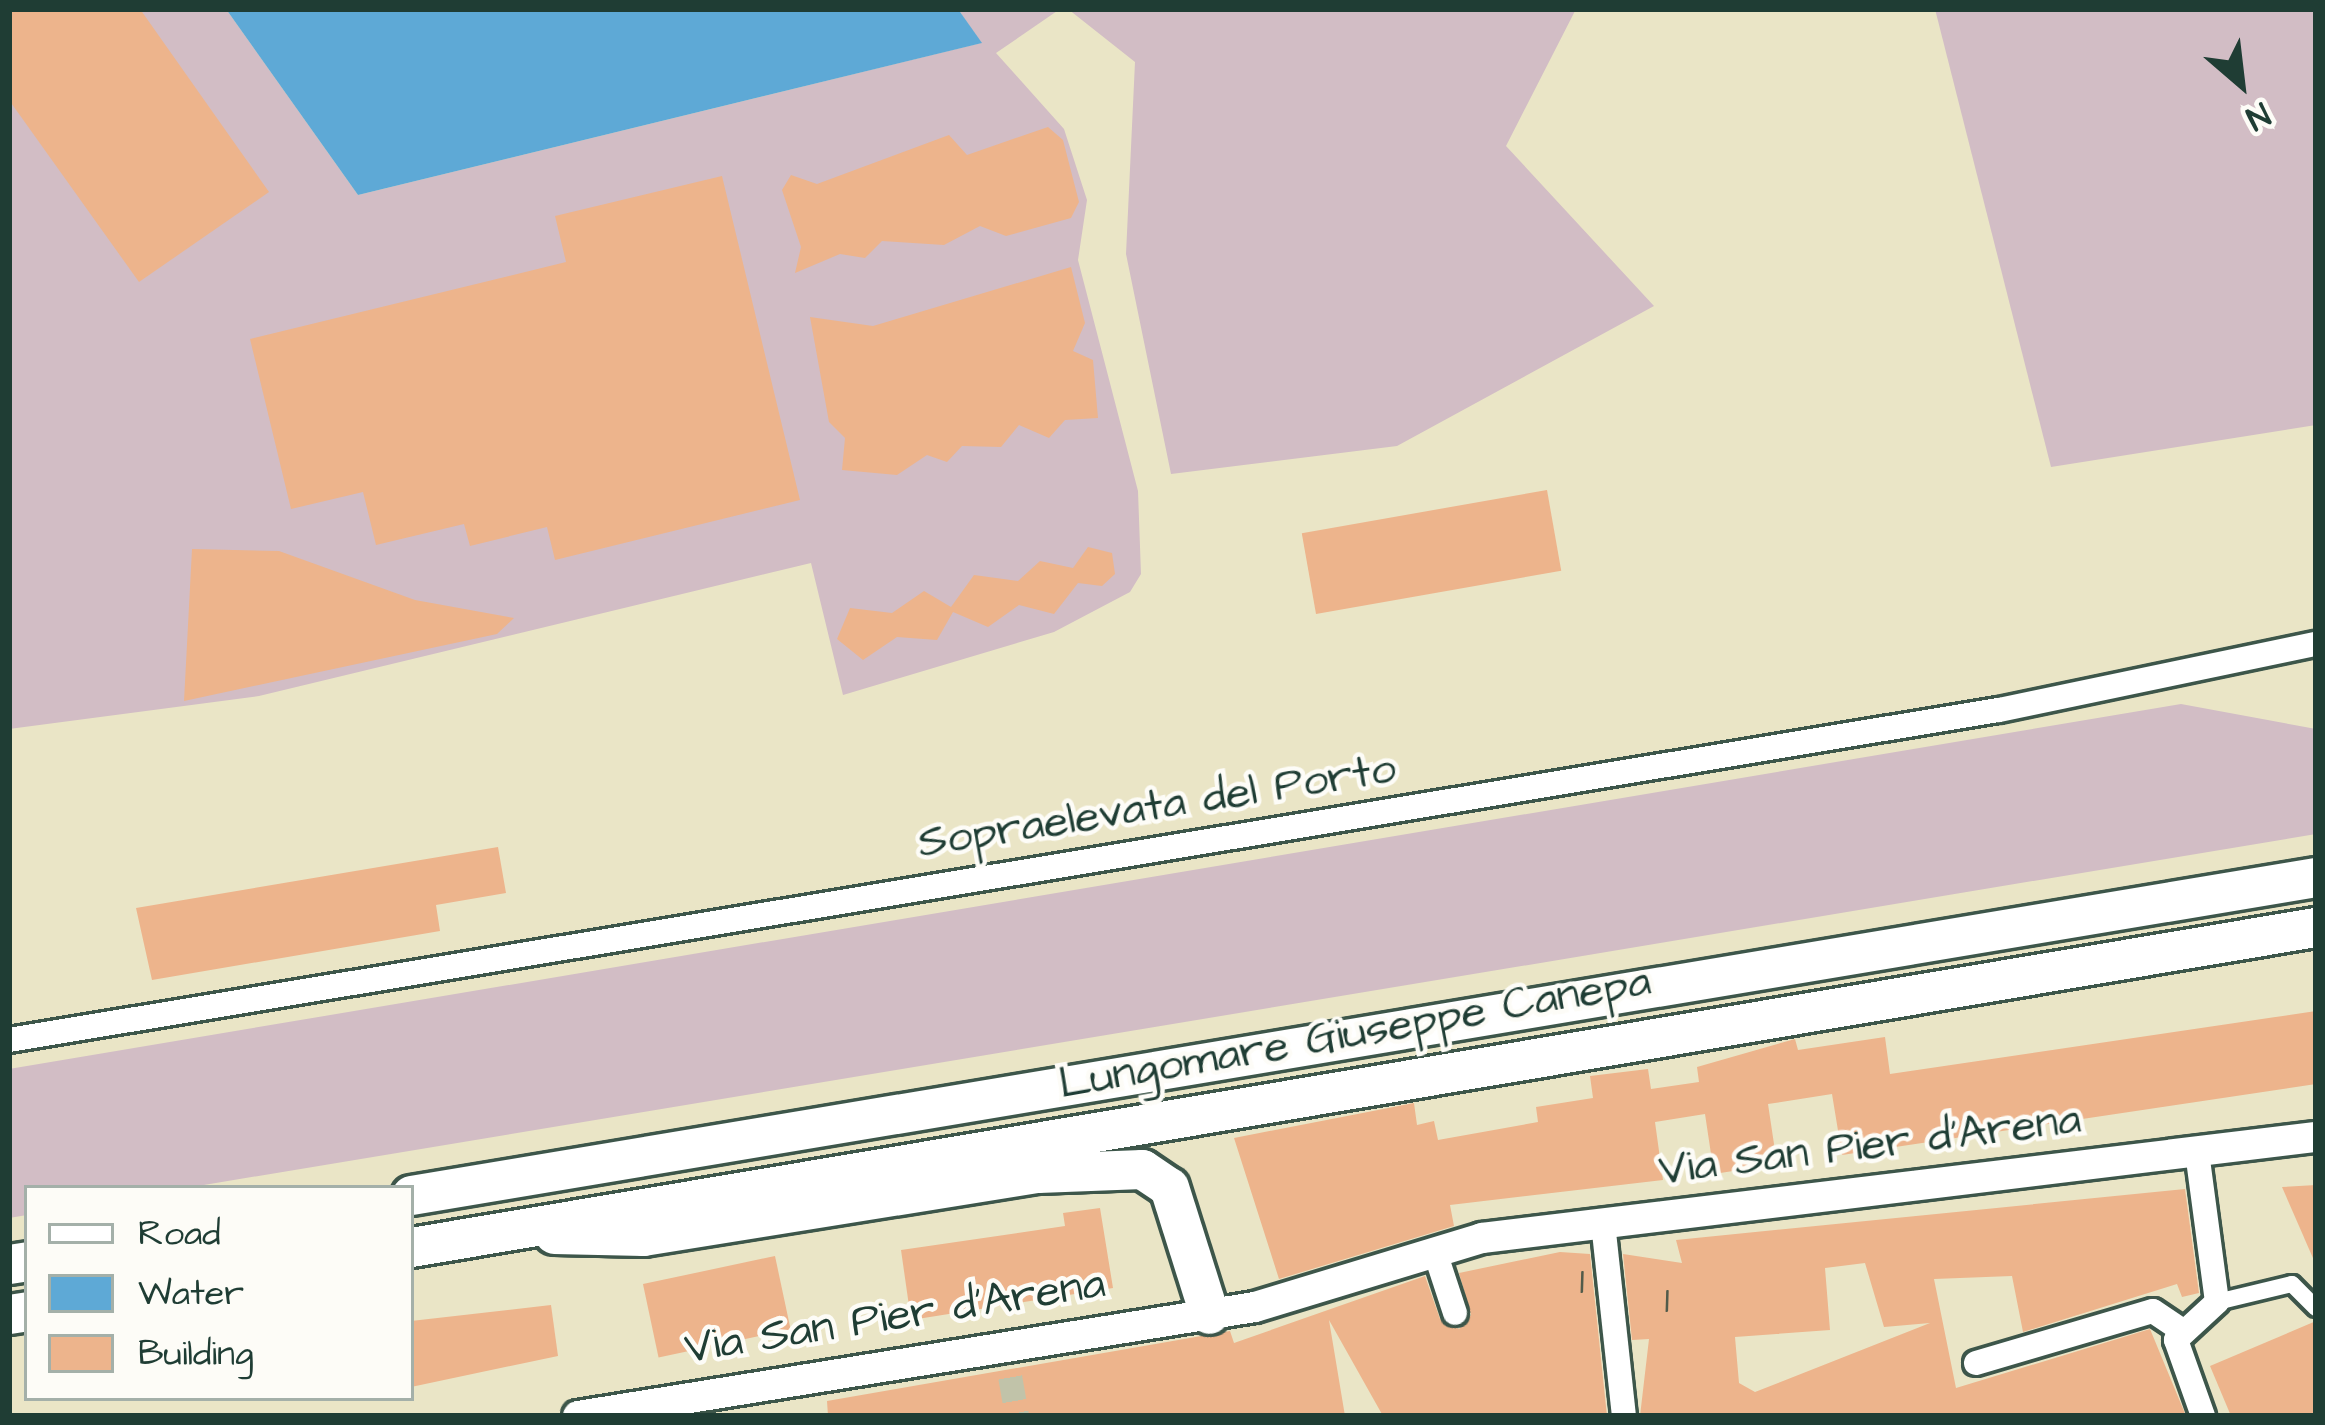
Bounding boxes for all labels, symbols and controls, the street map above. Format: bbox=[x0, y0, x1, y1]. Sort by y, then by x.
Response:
north arrow bbox=[2181, 24, 2301, 144]
text: N bbox=[2238, 91, 2278, 141]
street label: Sopraelevata del Porto bbox=[914, 743, 1400, 871]
street label: Lungomare Giuseppe Canepa bbox=[1055, 955, 1655, 1113]
street label: Via San Pier d'Arena bbox=[1656, 1093, 2084, 1199]
legend bbox=[24, 1185, 414, 1401]
text: Road bbox=[138, 1208, 221, 1259]
street label: Via San Pier d'Arena bbox=[681, 1257, 1109, 1377]
house number: 1 bbox=[1580, 1259, 1584, 1305]
text: Water bbox=[138, 1268, 244, 1319]
house number: 1 bbox=[1665, 1278, 1669, 1324]
text: Building bbox=[138, 1328, 253, 1379]

